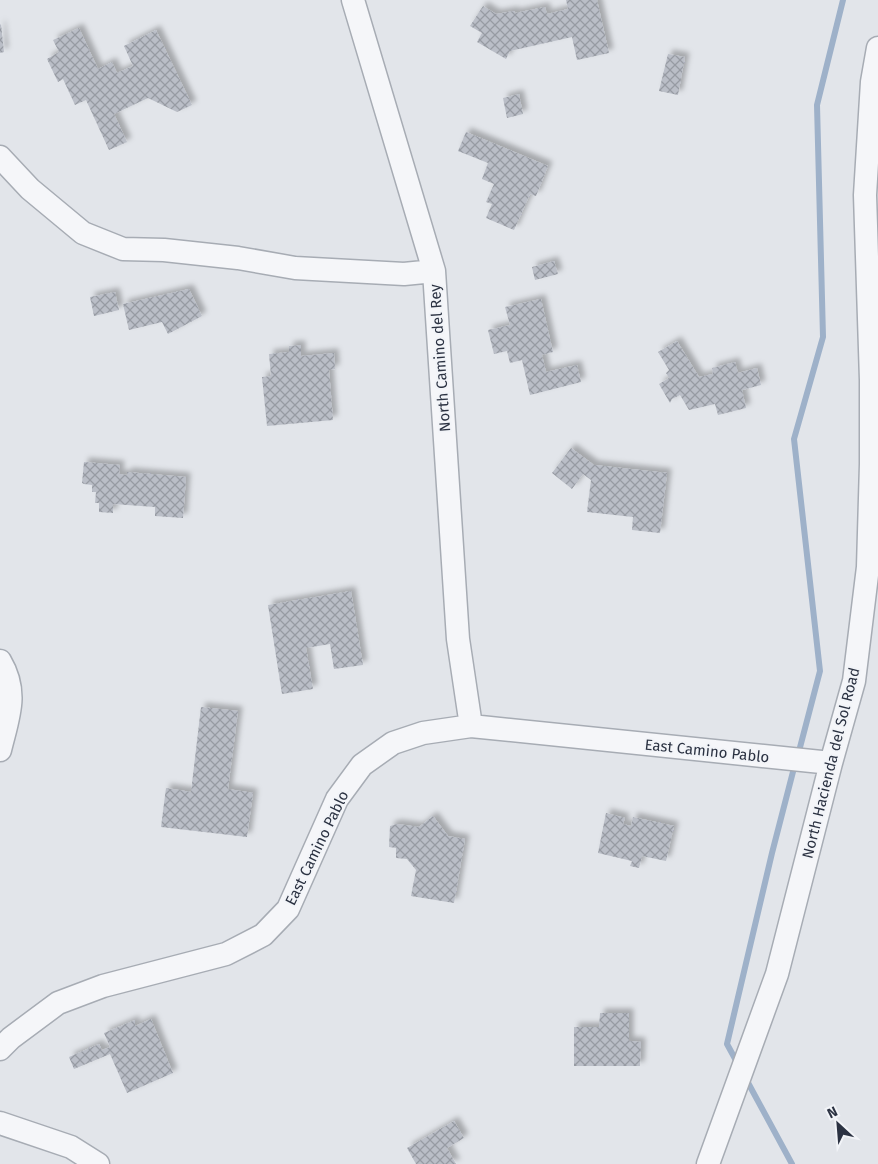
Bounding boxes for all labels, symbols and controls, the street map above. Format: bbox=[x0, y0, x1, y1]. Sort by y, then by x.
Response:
street label: North Camino del Rey bbox=[426, 283, 454, 432]
street label: North Hacienda del Sol Road bbox=[799, 666, 863, 860]
street label: East Camino Pablo bbox=[644, 735, 770, 767]
street label: East Camino Pablo bbox=[281, 788, 353, 908]
north arrow bbox=[813, 1099, 863, 1149]
text: N bbox=[825, 1103, 840, 1122]

